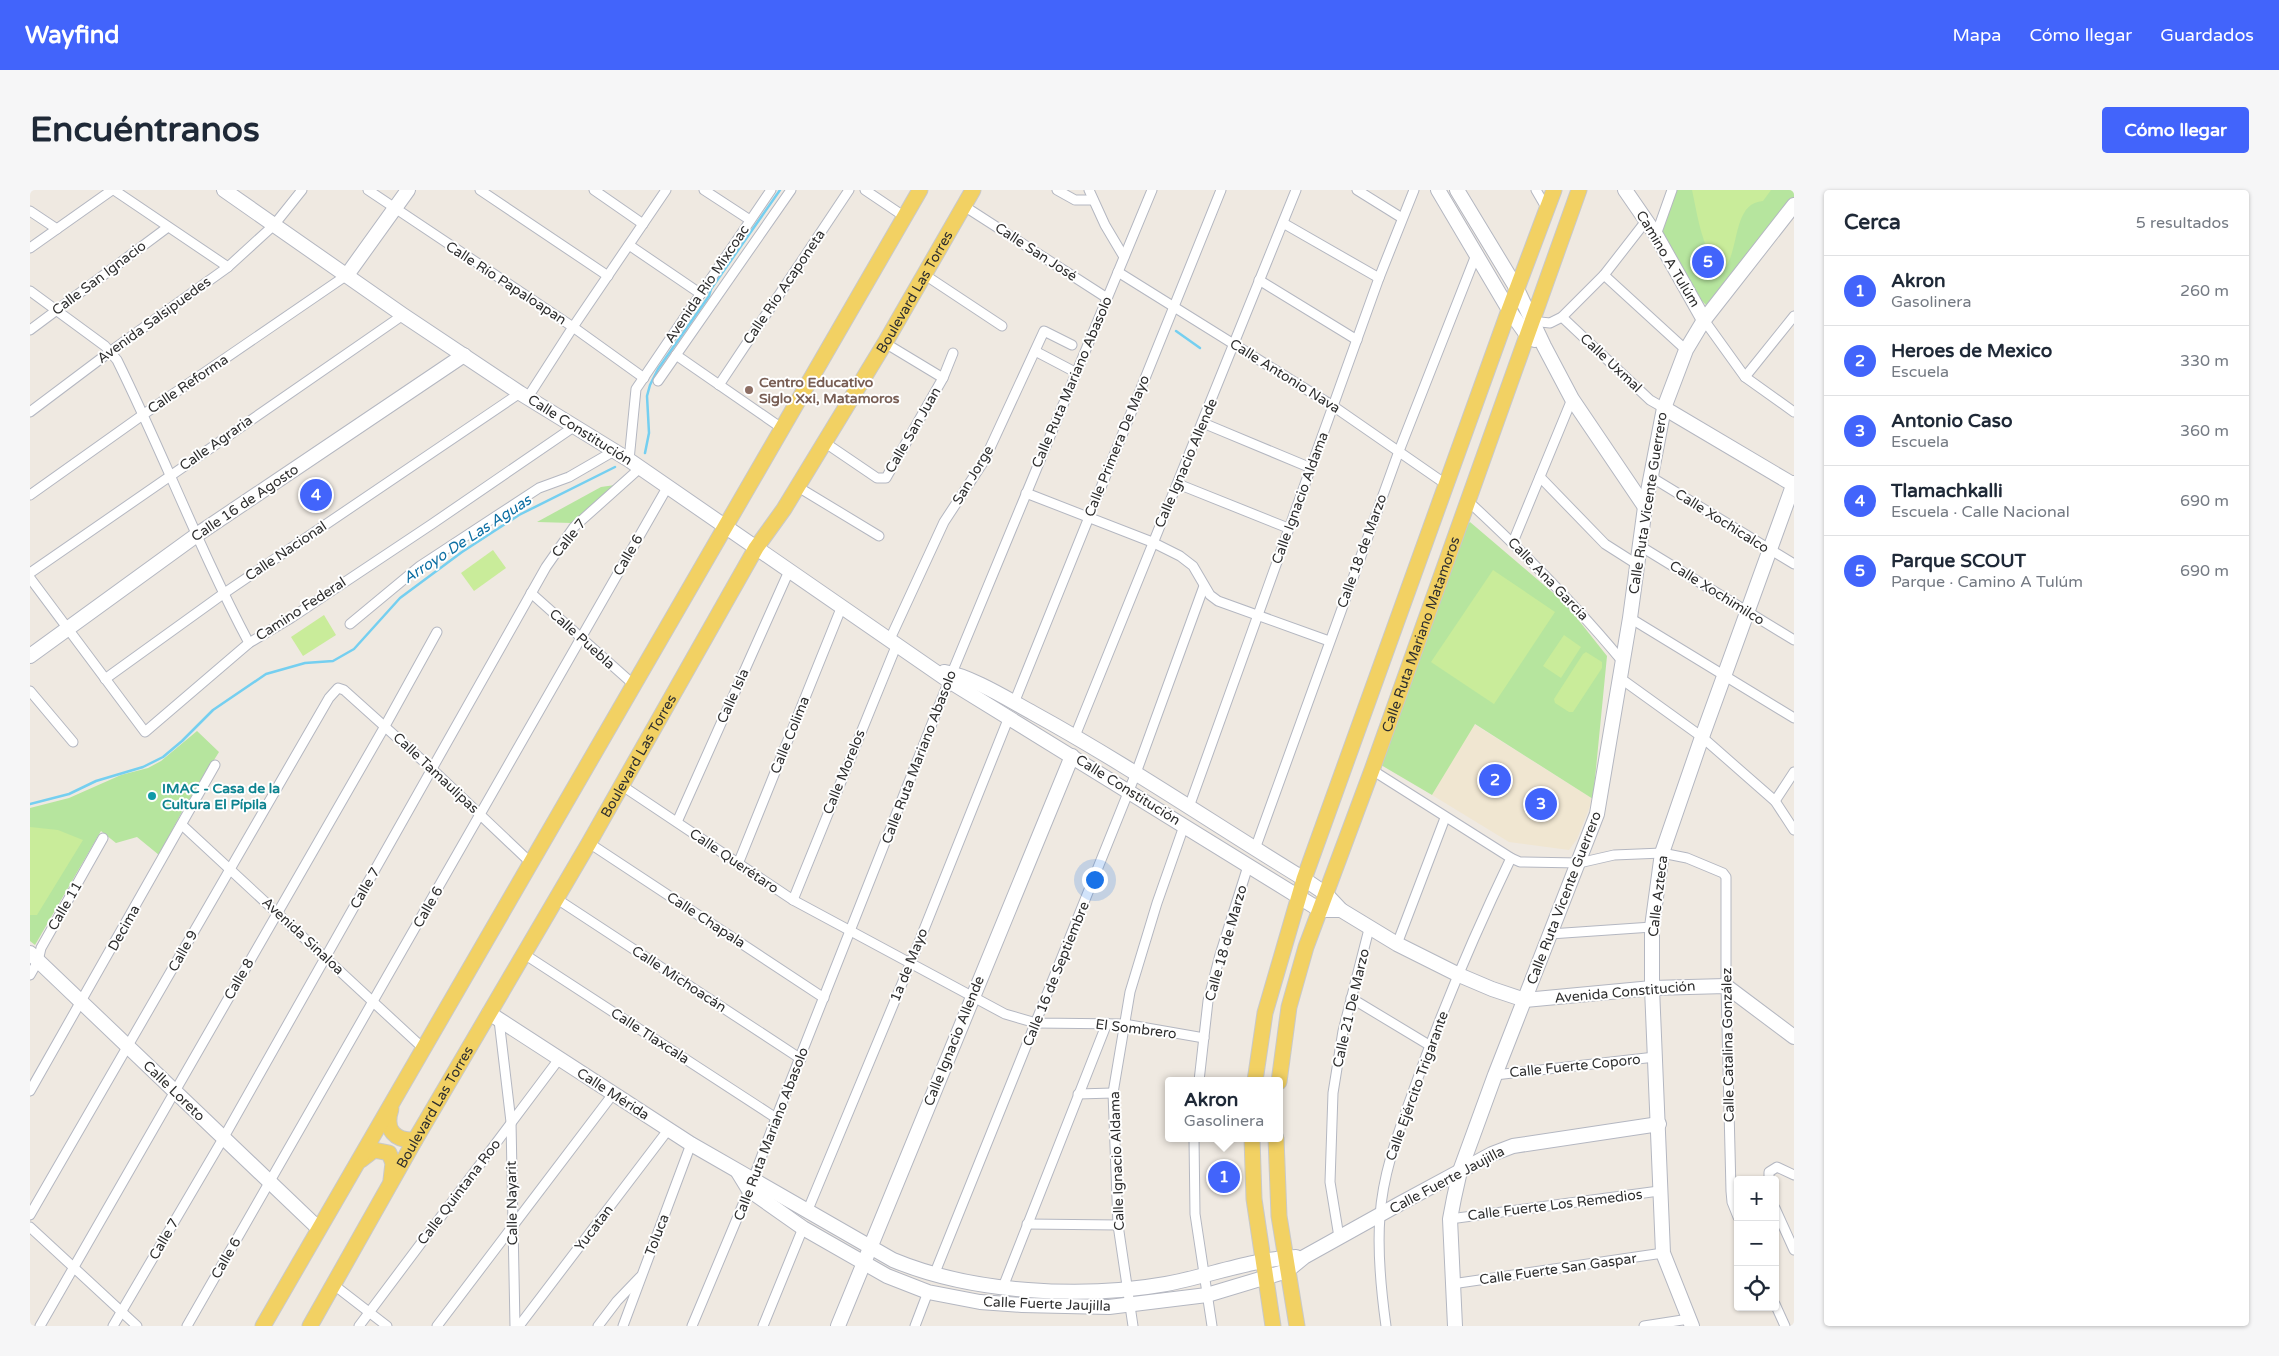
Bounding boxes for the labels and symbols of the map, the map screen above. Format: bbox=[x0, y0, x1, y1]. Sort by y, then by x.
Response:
street label: Camino A Tulúm bbox=[1632, 208, 1704, 310]
street label: Calle San José bbox=[992, 219, 1080, 285]
street label: Avenida Río Mixcoac bbox=[661, 222, 753, 346]
street label: Calle Río Acaponeta bbox=[739, 227, 829, 347]
street label: Boulevard Las Torres bbox=[872, 227, 956, 356]
street label: Calle San Ignacio bbox=[49, 237, 149, 319]
street label: Calle Río Papaloapan bbox=[442, 238, 570, 328]
pin: 5 bbox=[1692, 243, 1724, 281]
street label: Avenida Salsipuedes bbox=[94, 273, 214, 367]
street label: Calle Ruta Mariano Abasolo bbox=[1028, 294, 1116, 470]
street label: Calle Uxmal bbox=[1577, 330, 1645, 396]
street label: Calle Antonio Nava bbox=[1227, 335, 1343, 417]
street label: Calle Reforma bbox=[144, 351, 232, 417]
street label: Calle Primera De Mayo bbox=[1081, 373, 1153, 519]
place label: Centro Educativo Siglo Xxi, Matamoros bbox=[759, 374, 900, 407]
marker: Centro Educativo Siglo Xxi, Matamoros bbox=[743, 384, 755, 396]
street label: Calle San Juan bbox=[882, 384, 944, 476]
street label: Calle Constitución bbox=[525, 391, 635, 469]
street label: Calle Ignacio Allende bbox=[1151, 396, 1221, 530]
street label: Calle Ruta Vicente Guerrero bbox=[1625, 411, 1671, 595]
street label: Calle Agraria bbox=[176, 412, 256, 474]
street label: Calle Ignacio Aldama bbox=[1268, 430, 1332, 566]
street label: San Jorge bbox=[949, 442, 997, 507]
street label: Calle 16 de Agosto bbox=[188, 461, 302, 545]
pin: 4 bbox=[300, 476, 332, 514]
street label: Calle Xochicalco bbox=[1672, 485, 1772, 557]
water label: Arroyo De Las Aguas bbox=[400, 490, 536, 587]
street label: Calle 18 de Marzo bbox=[1333, 492, 1391, 610]
street label: Calle 7 bbox=[548, 515, 590, 561]
street label: Calle Nacional bbox=[242, 518, 330, 584]
street label: Calle 6 bbox=[609, 531, 647, 579]
street label: Calle Ruta Mariano Matamoros bbox=[1378, 534, 1463, 734]
street label: Calle Ana García bbox=[1504, 534, 1592, 624]
street label: Calle Xochimilco bbox=[1666, 557, 1768, 629]
street label: Camino Federal bbox=[253, 574, 349, 644]
street label: Calle Puebla bbox=[546, 605, 618, 673]
street label: Calle Isla bbox=[713, 666, 753, 726]
street label: Calle Ruta Mariano Abasolo bbox=[878, 668, 960, 846]
street label: Boulevard Las Torres bbox=[597, 691, 680, 820]
street label: Calle Colima bbox=[767, 694, 813, 776]
street label: Calle Morelos bbox=[819, 727, 869, 817]
street label: Calle Tamaulipas bbox=[390, 729, 483, 817]
street label: Calle Constitución bbox=[1073, 751, 1183, 829]
pin: 2 bbox=[1479, 761, 1511, 799]
place label: IMAC - Casa de la Cultura El Pípila bbox=[162, 780, 280, 813]
pin: 3 bbox=[1525, 785, 1557, 823]
marker: IMAC - Casa de la Cultura El Pípila bbox=[146, 790, 158, 802]
street label: Calle Ruta Vicente Guerrero bbox=[1523, 809, 1605, 987]
street label: Calle Querétaro bbox=[686, 825, 782, 897]
street label: Calle Azteca bbox=[1645, 854, 1671, 938]
street label: Calle 7 bbox=[346, 864, 384, 912]
your location bbox=[1082, 867, 1108, 893]
street label: Calle 11 bbox=[44, 878, 86, 934]
street label: Calle 6 bbox=[409, 883, 447, 931]
street label: Calle 18 de Marzo bbox=[1201, 883, 1251, 1003]
street label: Calle Chapala bbox=[663, 888, 749, 952]
street label: Avenida Sinaloa bbox=[259, 894, 347, 978]
street label: Calle 16 de Septiembre bbox=[1019, 899, 1093, 1049]
street label: Decima bbox=[104, 902, 144, 954]
street label: 1a de Mayo bbox=[887, 926, 931, 1004]
street label: Calle 9 bbox=[165, 927, 201, 975]
street label: Calle Michoacán bbox=[629, 942, 729, 1016]
street label: Calle 21 De Marzo bbox=[1329, 947, 1373, 1069]
street label: Calle 8 bbox=[220, 955, 258, 1003]
street label: Calle Catalina González bbox=[1718, 968, 1738, 1122]
street label: Calle Ignacio Allende bbox=[920, 973, 988, 1109]
street label: Avenida Constitución bbox=[1554, 977, 1696, 1007]
street label: Calle Tlaxcala bbox=[608, 1004, 692, 1068]
street label: Calle Ejército Trigarante bbox=[1382, 1009, 1452, 1163]
street label: El Sombrero bbox=[1094, 1016, 1178, 1042]
street label: Boulevard Las Torres bbox=[392, 1043, 477, 1171]
street label: Calle Ruta Mariano Abasolo bbox=[730, 1045, 812, 1223]
street label: Calle Fuerte Coporo bbox=[1509, 1051, 1641, 1081]
street label: Calle Loreto bbox=[139, 1057, 209, 1125]
street label: Calle Mérida bbox=[574, 1064, 652, 1124]
street label: Calle Ignacio Aldama bbox=[1106, 1091, 1128, 1231]
street label: Calle Quintana Roo bbox=[414, 1136, 504, 1248]
street label: Calle Fuerte Jaujilla bbox=[1387, 1143, 1507, 1217]
pin: 1 bbox=[1208, 1158, 1240, 1196]
street label: Calle Nayarit bbox=[503, 1160, 521, 1245]
street label: Calle Fuerte Los Remedios bbox=[1467, 1186, 1644, 1224]
street label: Yucatan bbox=[571, 1202, 617, 1254]
street label: Toluca bbox=[641, 1212, 673, 1258]
street label: Calle 7 bbox=[145, 1215, 183, 1263]
street label: Calle 6 bbox=[207, 1234, 245, 1282]
street label: Calle Fuerte San Gaspar bbox=[1478, 1249, 1638, 1288]
street label: Calle Fuerte Jaujilla bbox=[983, 1293, 1111, 1315]

